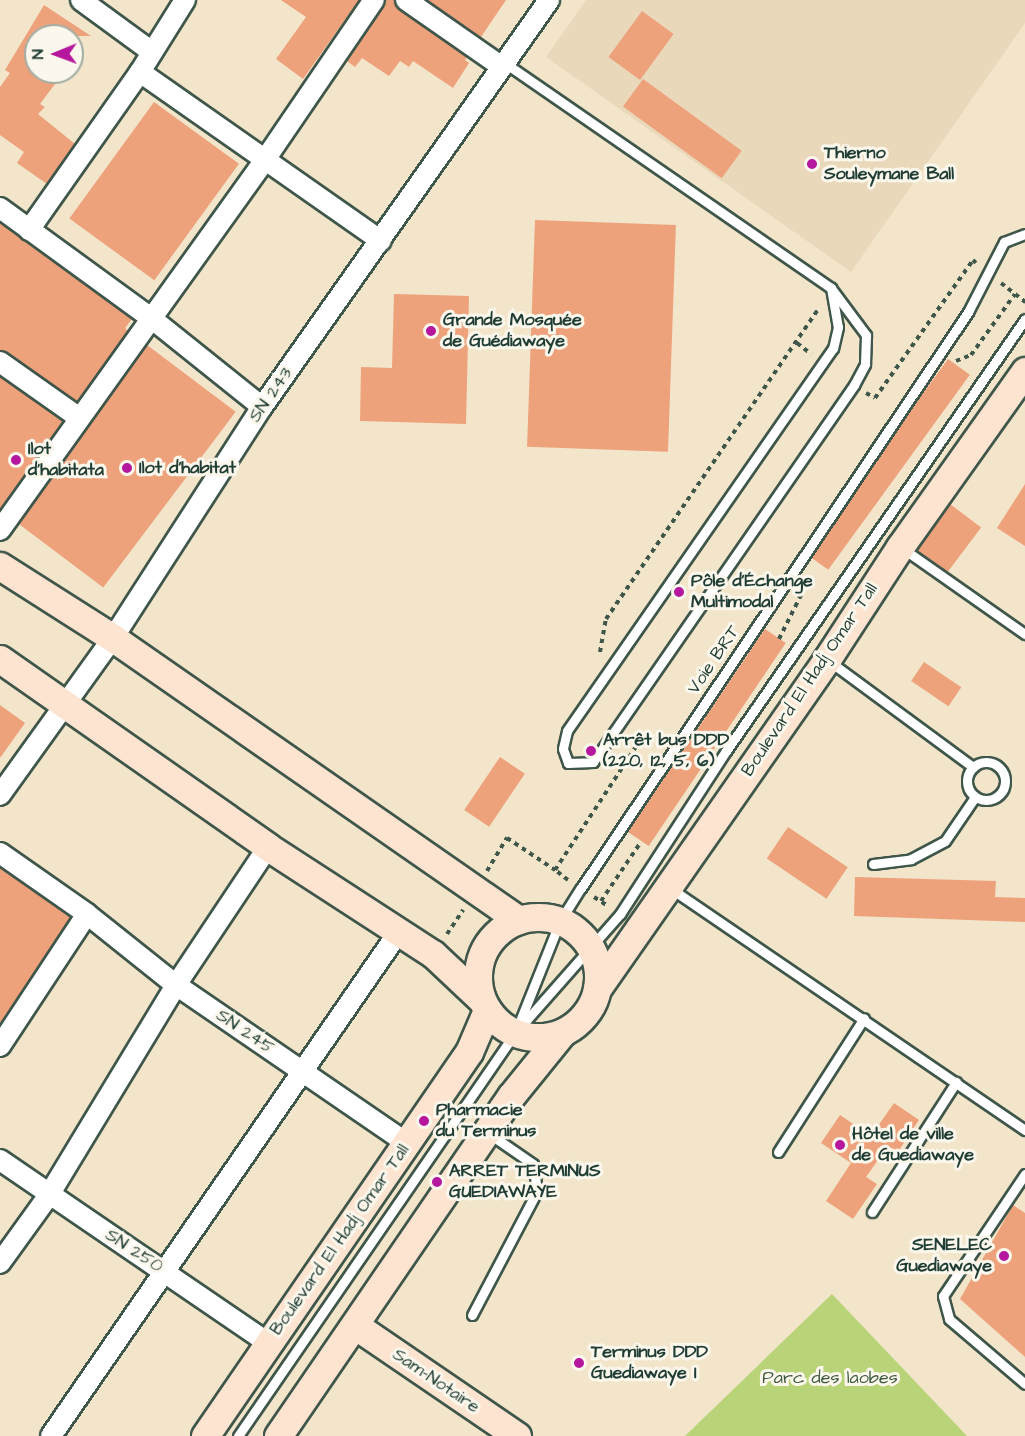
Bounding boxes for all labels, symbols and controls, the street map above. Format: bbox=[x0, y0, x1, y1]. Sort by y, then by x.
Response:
north arrow bbox=[24, 24, 84, 84]
text: N bbox=[27, 49, 49, 59]
place label: Thierno Souleymane Ball bbox=[824, 143, 954, 186]
marker: Thierno Souleymane Ball bbox=[805, 157, 819, 171]
place label: Grande Mosquée de Guédiawaye bbox=[443, 310, 582, 352]
marker: Grande Mosquée de Guédiawaye bbox=[424, 324, 438, 338]
street label: SN 243 bbox=[244, 364, 298, 426]
place label: Ilot d'habitata bbox=[28, 439, 104, 482]
marker: Ilot d'habitata bbox=[9, 453, 23, 467]
place label: Ilot d'habitat bbox=[139, 457, 236, 479]
marker: Ilot d'habitat bbox=[120, 461, 134, 475]
place label: Pôle d’Échange Multimodal bbox=[691, 571, 813, 614]
street label: Boulevard El Hadj Omar Tall bbox=[737, 579, 883, 781]
marker: Pôle d’Échange Multimodal bbox=[672, 585, 686, 599]
street label: Voie BRT bbox=[683, 622, 745, 698]
place label: Arrêt bus DDD (220, 12, 5, 6) bbox=[603, 730, 729, 772]
marker: Arrêt bus DDD (220, 12, 5, 6) bbox=[584, 744, 598, 758]
street label: SN 245 bbox=[212, 1005, 278, 1059]
place label: Pharmacie du Terminus bbox=[436, 1100, 536, 1142]
marker: Pharmacie du Terminus bbox=[417, 1114, 431, 1128]
place label: Hôtel de ville de Guediawaye bbox=[852, 1124, 974, 1166]
marker: Hôtel de ville de Guediawaye bbox=[833, 1138, 847, 1152]
street label: Boulevard El Hadj Omar Tall bbox=[266, 1140, 414, 1340]
place label: ARRET TERMINUS GUEDIAWAYE bbox=[449, 1161, 601, 1204]
marker: ARRET TERMINUS GUEDIAWAYE bbox=[430, 1175, 444, 1189]
street label: SN 250 bbox=[101, 1224, 167, 1278]
place label: SENELEC Guediawaye bbox=[896, 1235, 992, 1278]
marker: SENELEC Guediawaye bbox=[997, 1249, 1011, 1263]
place label: Terminus DDD Guediawaye I bbox=[591, 1342, 708, 1384]
street label: Sam-Notaire bbox=[388, 1344, 484, 1418]
marker: Terminus DDD Guediawaye I bbox=[572, 1356, 586, 1370]
park label: Parc des laobes bbox=[762, 1367, 898, 1389]

